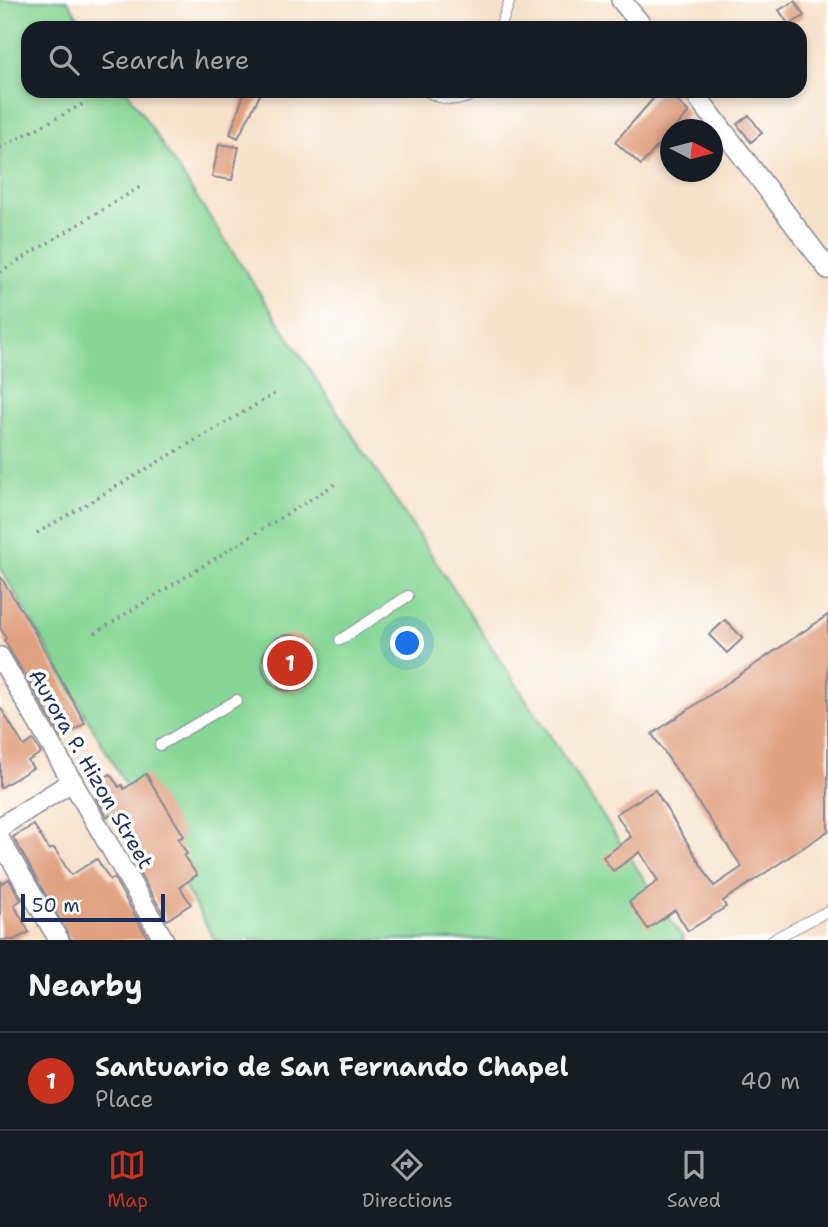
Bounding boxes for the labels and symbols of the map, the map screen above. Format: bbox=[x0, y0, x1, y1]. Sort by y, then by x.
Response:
north arrow bbox=[660, 119, 723, 182]
your location bbox=[390, 626, 424, 660]
pin: 1 bbox=[267, 637, 313, 689]
street label: Aurora P. Hizon Street bbox=[22, 664, 160, 874]
scale bar bbox=[21, 891, 164, 923]

